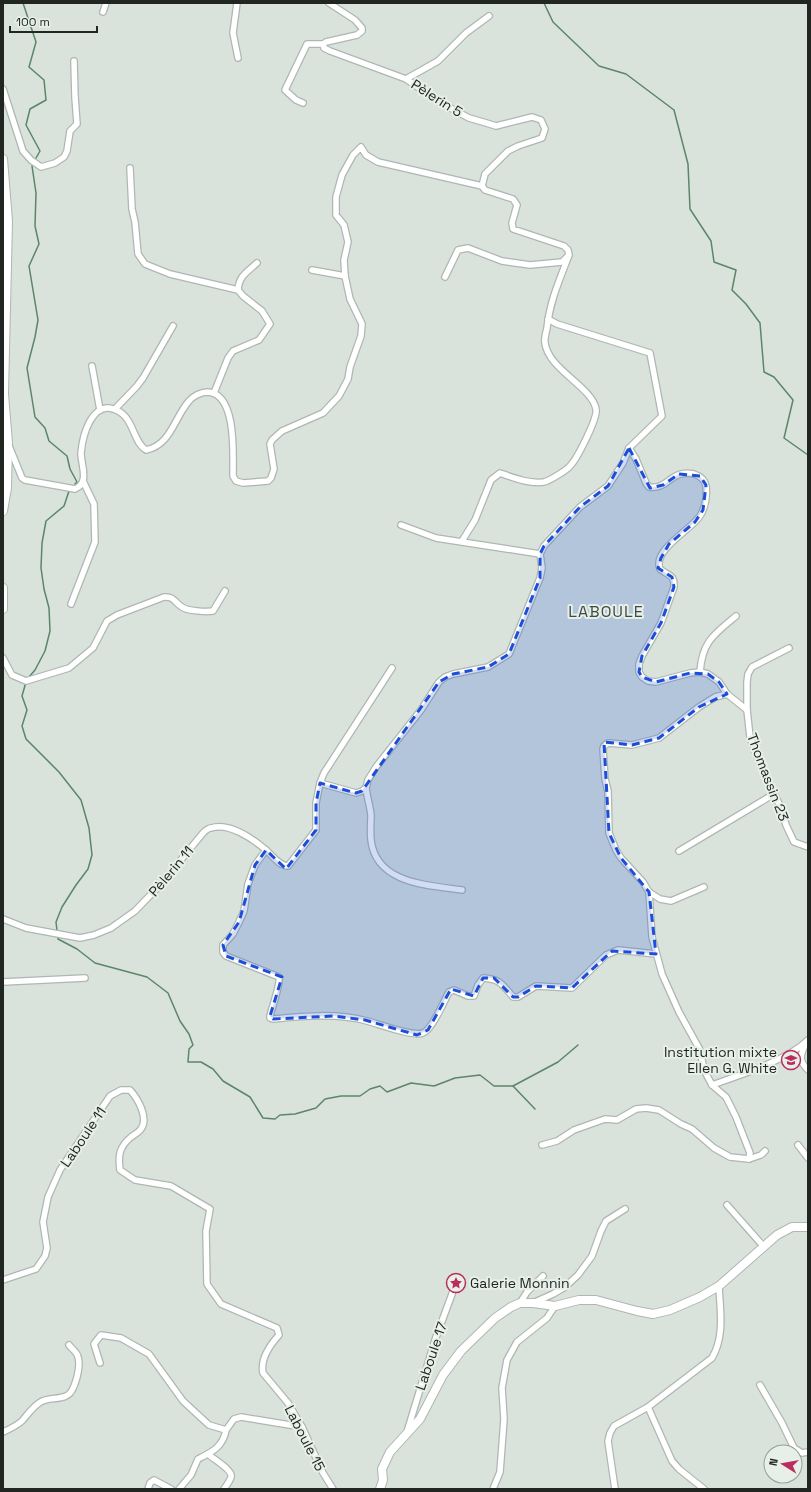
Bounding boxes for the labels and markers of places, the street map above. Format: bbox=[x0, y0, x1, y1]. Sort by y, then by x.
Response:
place label: Institution mixte Ellen G. White bbox=[664, 1043, 777, 1077]
school or university icon: Institution mixte Ellen G. White bbox=[780, 1049, 802, 1071]
place icon: Galerie Monnin bbox=[445, 1272, 467, 1294]
place label: Galerie Monnin bbox=[470, 1274, 570, 1292]

